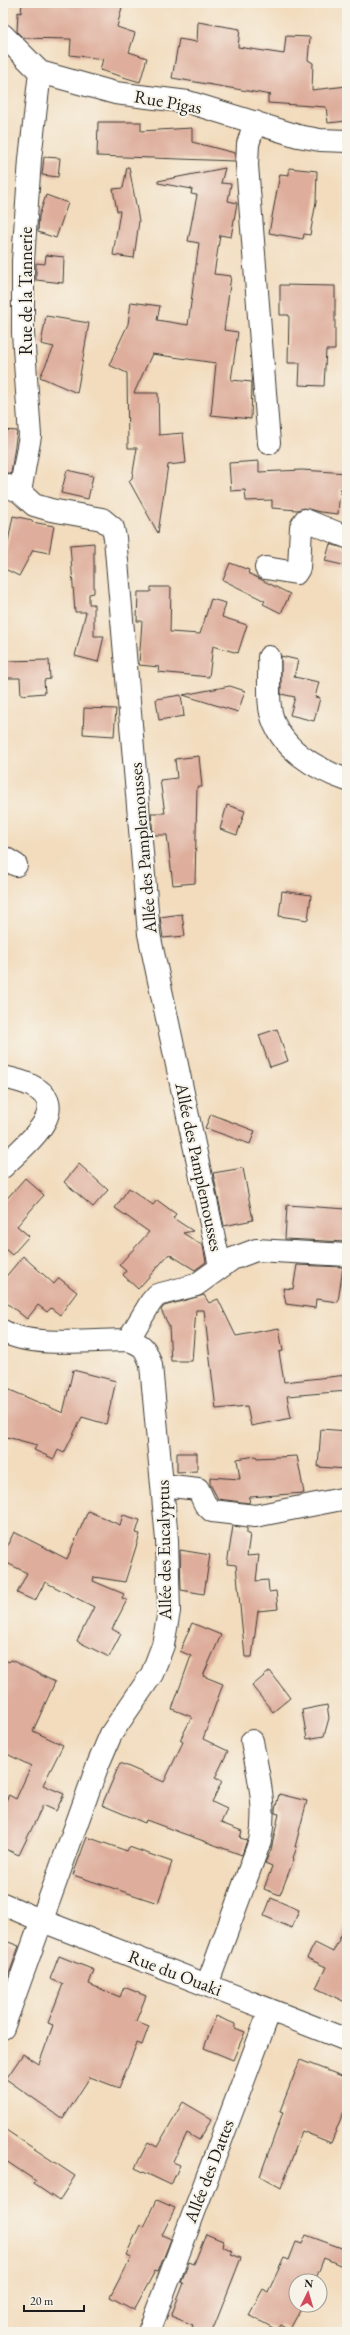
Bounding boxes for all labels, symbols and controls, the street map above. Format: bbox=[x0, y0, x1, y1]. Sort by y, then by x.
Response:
street label: Rue Pigas bbox=[133, 84, 204, 119]
street label: Rue de la Tannerie bbox=[14, 227, 37, 355]
street label: Allée des Pamplemousses bbox=[124, 761, 162, 936]
street label: Allée des Pamplemousses bbox=[170, 1080, 229, 1253]
street label: Allée des Eucalyptus bbox=[151, 1479, 176, 1621]
street label: Rue du Ouaki bbox=[125, 1944, 226, 2001]
street label: Allée des Dattes bbox=[178, 2116, 239, 2227]
north arrow bbox=[288, 2273, 328, 2313]
text: N bbox=[304, 2276, 314, 2290]
scale bar bbox=[24, 2287, 84, 2313]
text: 20 m bbox=[30, 2293, 54, 2309]

